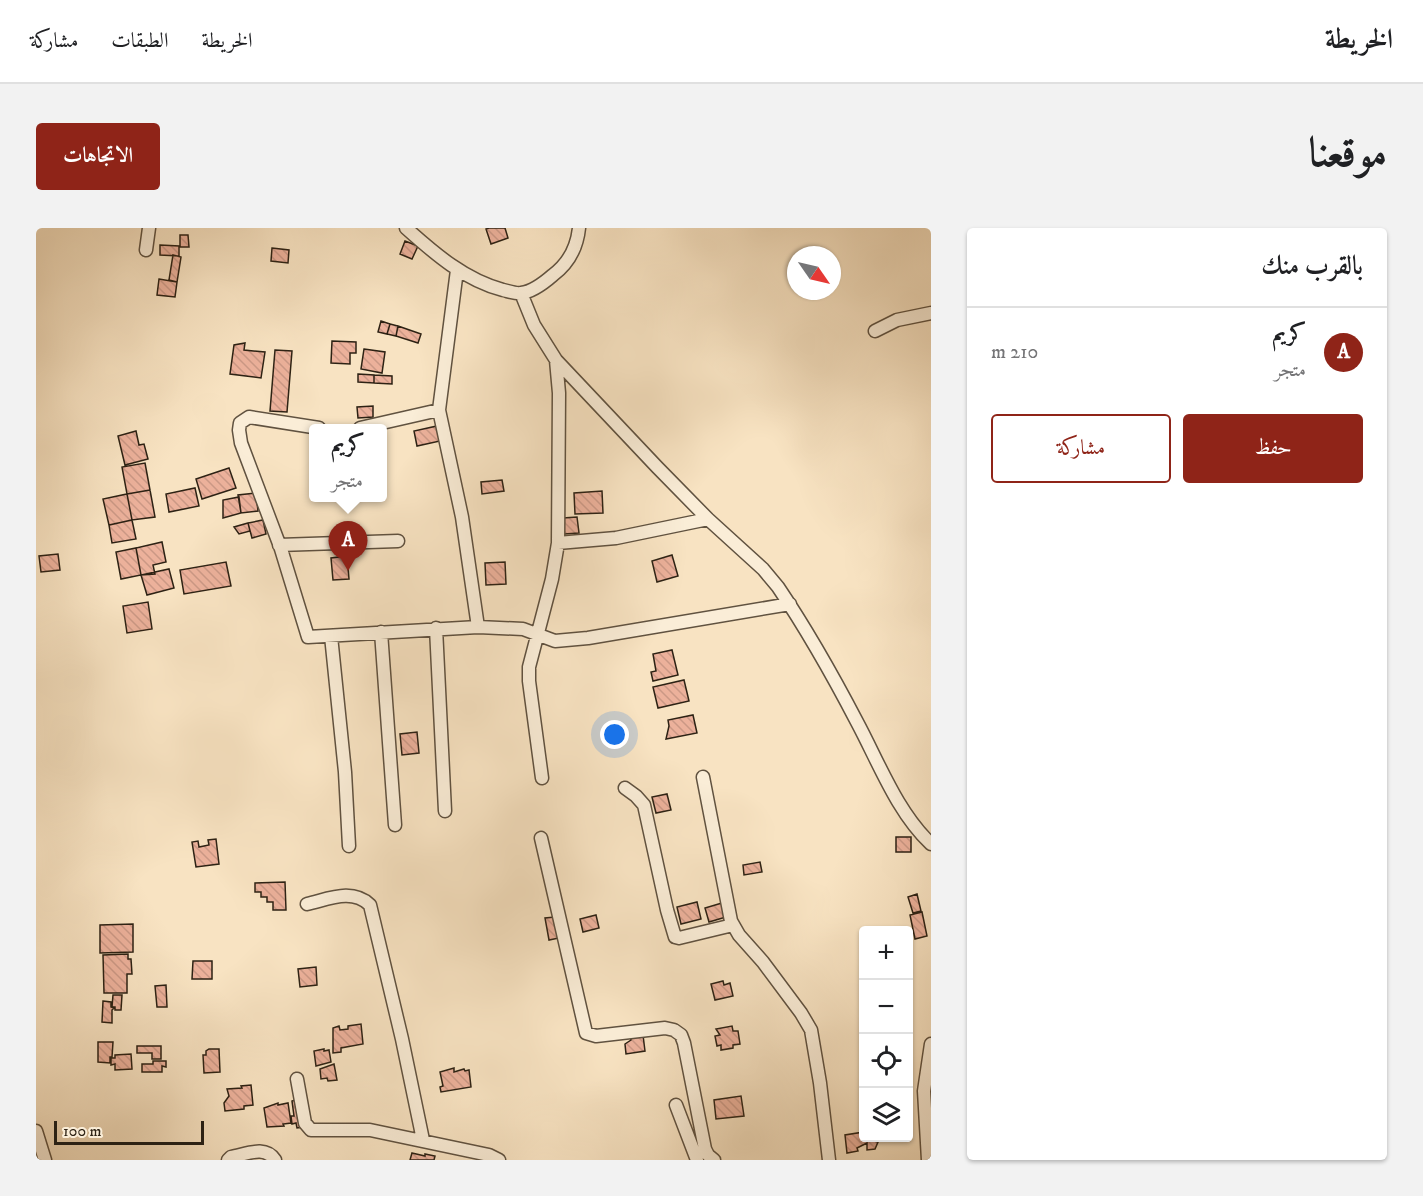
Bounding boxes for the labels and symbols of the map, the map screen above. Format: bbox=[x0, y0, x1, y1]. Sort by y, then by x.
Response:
north arrow bbox=[787, 246, 841, 300]
pin: A bbox=[328, 522, 368, 571]
your location bbox=[600, 720, 629, 749]
scale bar bbox=[54, 1118, 204, 1146]

